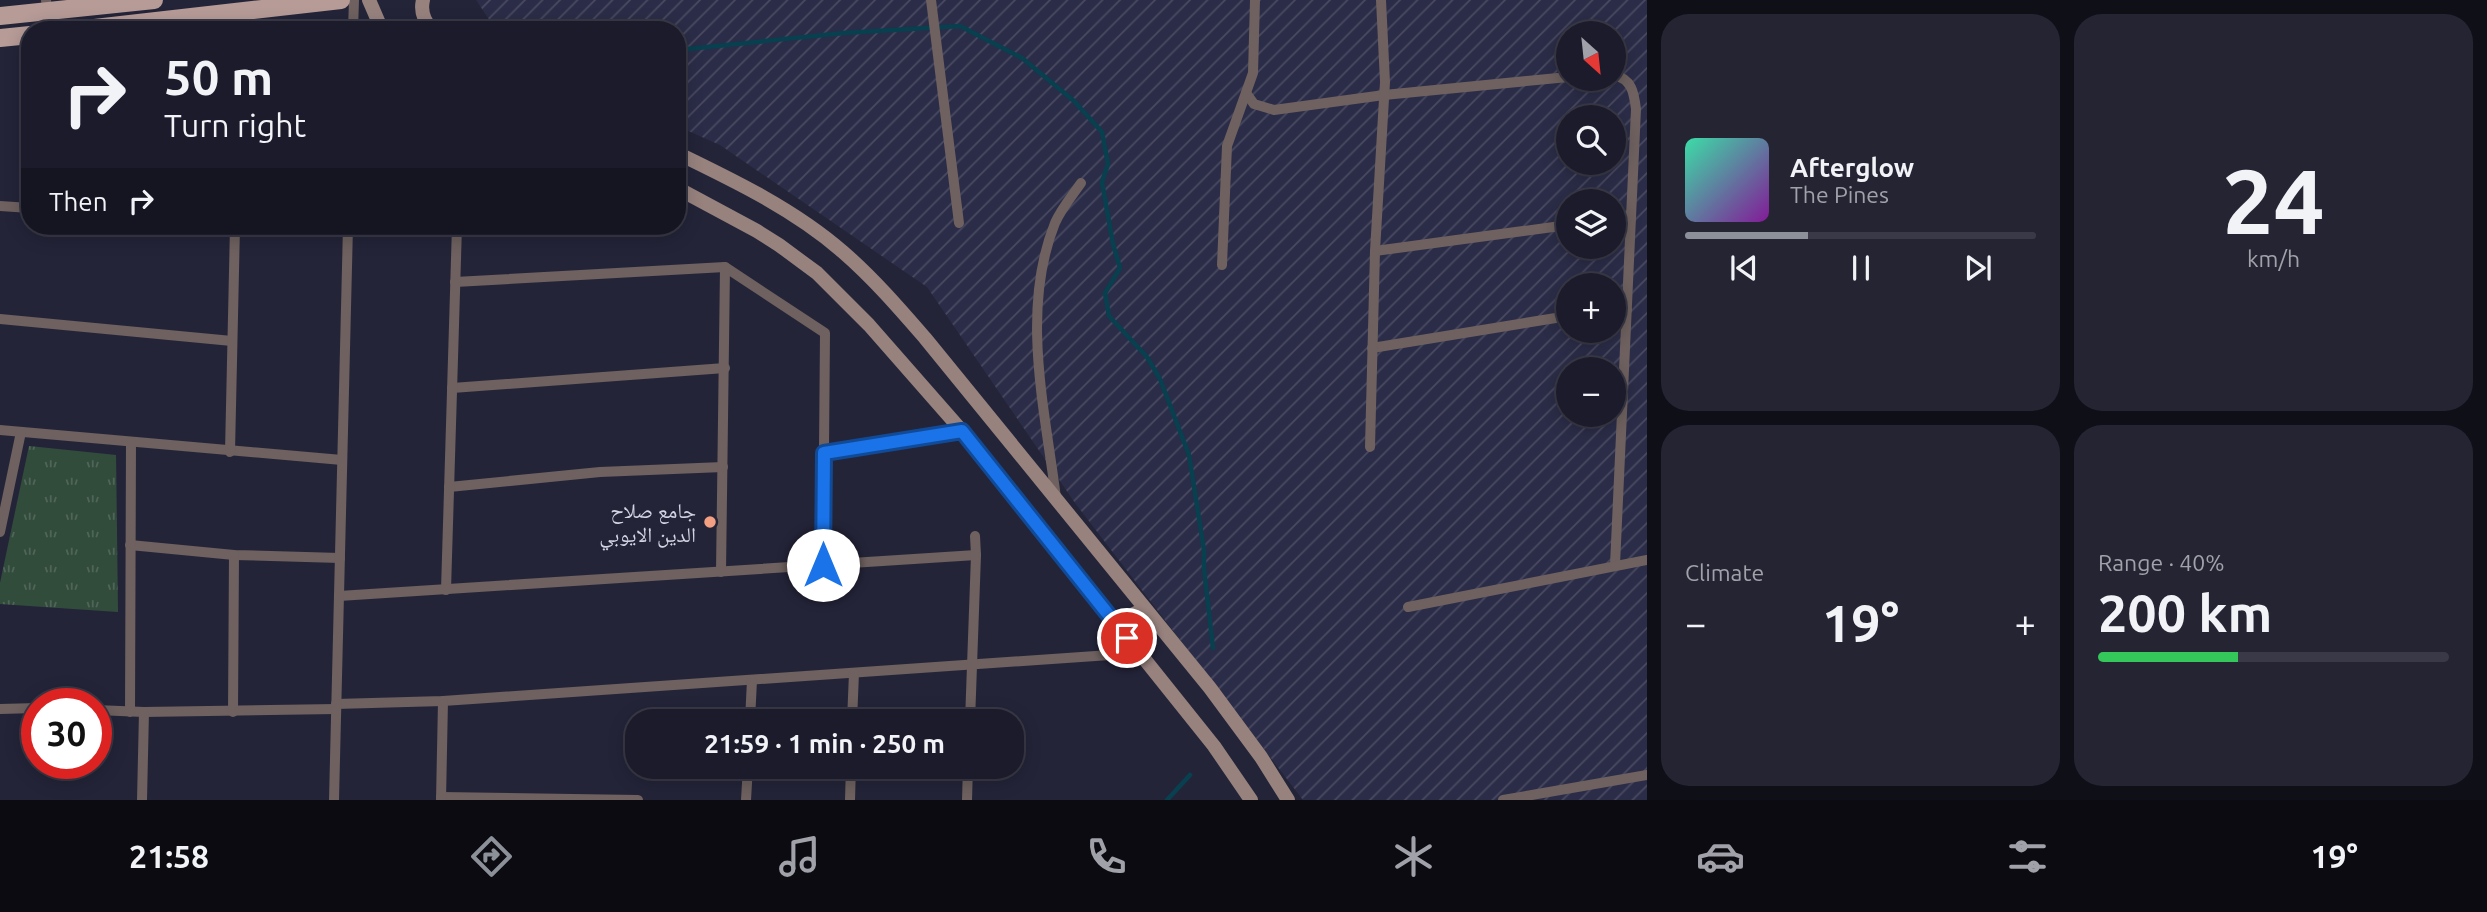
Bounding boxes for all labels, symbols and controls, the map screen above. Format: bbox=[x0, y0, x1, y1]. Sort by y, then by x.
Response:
north arrow bbox=[1556, 21, 1626, 91]
map controls bbox=[1556, 21, 1626, 427]
icon: right bbox=[49, 49, 140, 140]
text: 50 m bbox=[164, 49, 273, 104]
button: search bbox=[1556, 105, 1626, 175]
text: Turn right bbox=[164, 107, 306, 143]
text: 24 bbox=[2222, 149, 2325, 251]
text: Afterglow bbox=[1790, 153, 1914, 182]
icon: right bbox=[122, 182, 160, 220]
text: The Pines bbox=[1790, 182, 1889, 207]
text: Then bbox=[49, 187, 108, 216]
button: layers bbox=[1556, 189, 1626, 259]
text: km/h bbox=[2247, 246, 2300, 271]
icon: previous bbox=[1725, 249, 1763, 287]
icon: pause bbox=[1842, 249, 1880, 287]
icon: next bbox=[1959, 249, 1997, 287]
button: + bbox=[1556, 273, 1626, 343]
button: − bbox=[1556, 357, 1626, 427]
place label: جامع صلاح الدين الايوبي bbox=[599, 498, 696, 551]
marker: جامع صلاح الدين الايوبي bbox=[702, 514, 718, 530]
position arrow bbox=[786, 528, 860, 602]
text: Range · 40% bbox=[2098, 550, 2225, 575]
text: Climate bbox=[1685, 560, 1764, 585]
text: 200 km bbox=[2098, 584, 2272, 642]
text: 19° bbox=[1822, 594, 1899, 652]
text: − bbox=[1685, 602, 1706, 644]
text: + bbox=[2015, 602, 2036, 644]
pin bbox=[1097, 608, 1157, 668]
icon: arrive bbox=[1108, 619, 1146, 657]
speed limit sign: 30 bbox=[21, 688, 112, 779]
text: 21:59 · 1 min · 250 m bbox=[704, 729, 945, 758]
icon: directions bbox=[467, 832, 516, 881]
icon: music bbox=[775, 832, 824, 881]
icon: phone bbox=[1082, 832, 1131, 881]
icon: climate bbox=[1389, 832, 1438, 881]
icon: car bbox=[1696, 832, 1745, 881]
icon: filters bbox=[2003, 832, 2052, 881]
text: 21:58 bbox=[129, 838, 209, 874]
text: 19° bbox=[2310, 838, 2358, 874]

